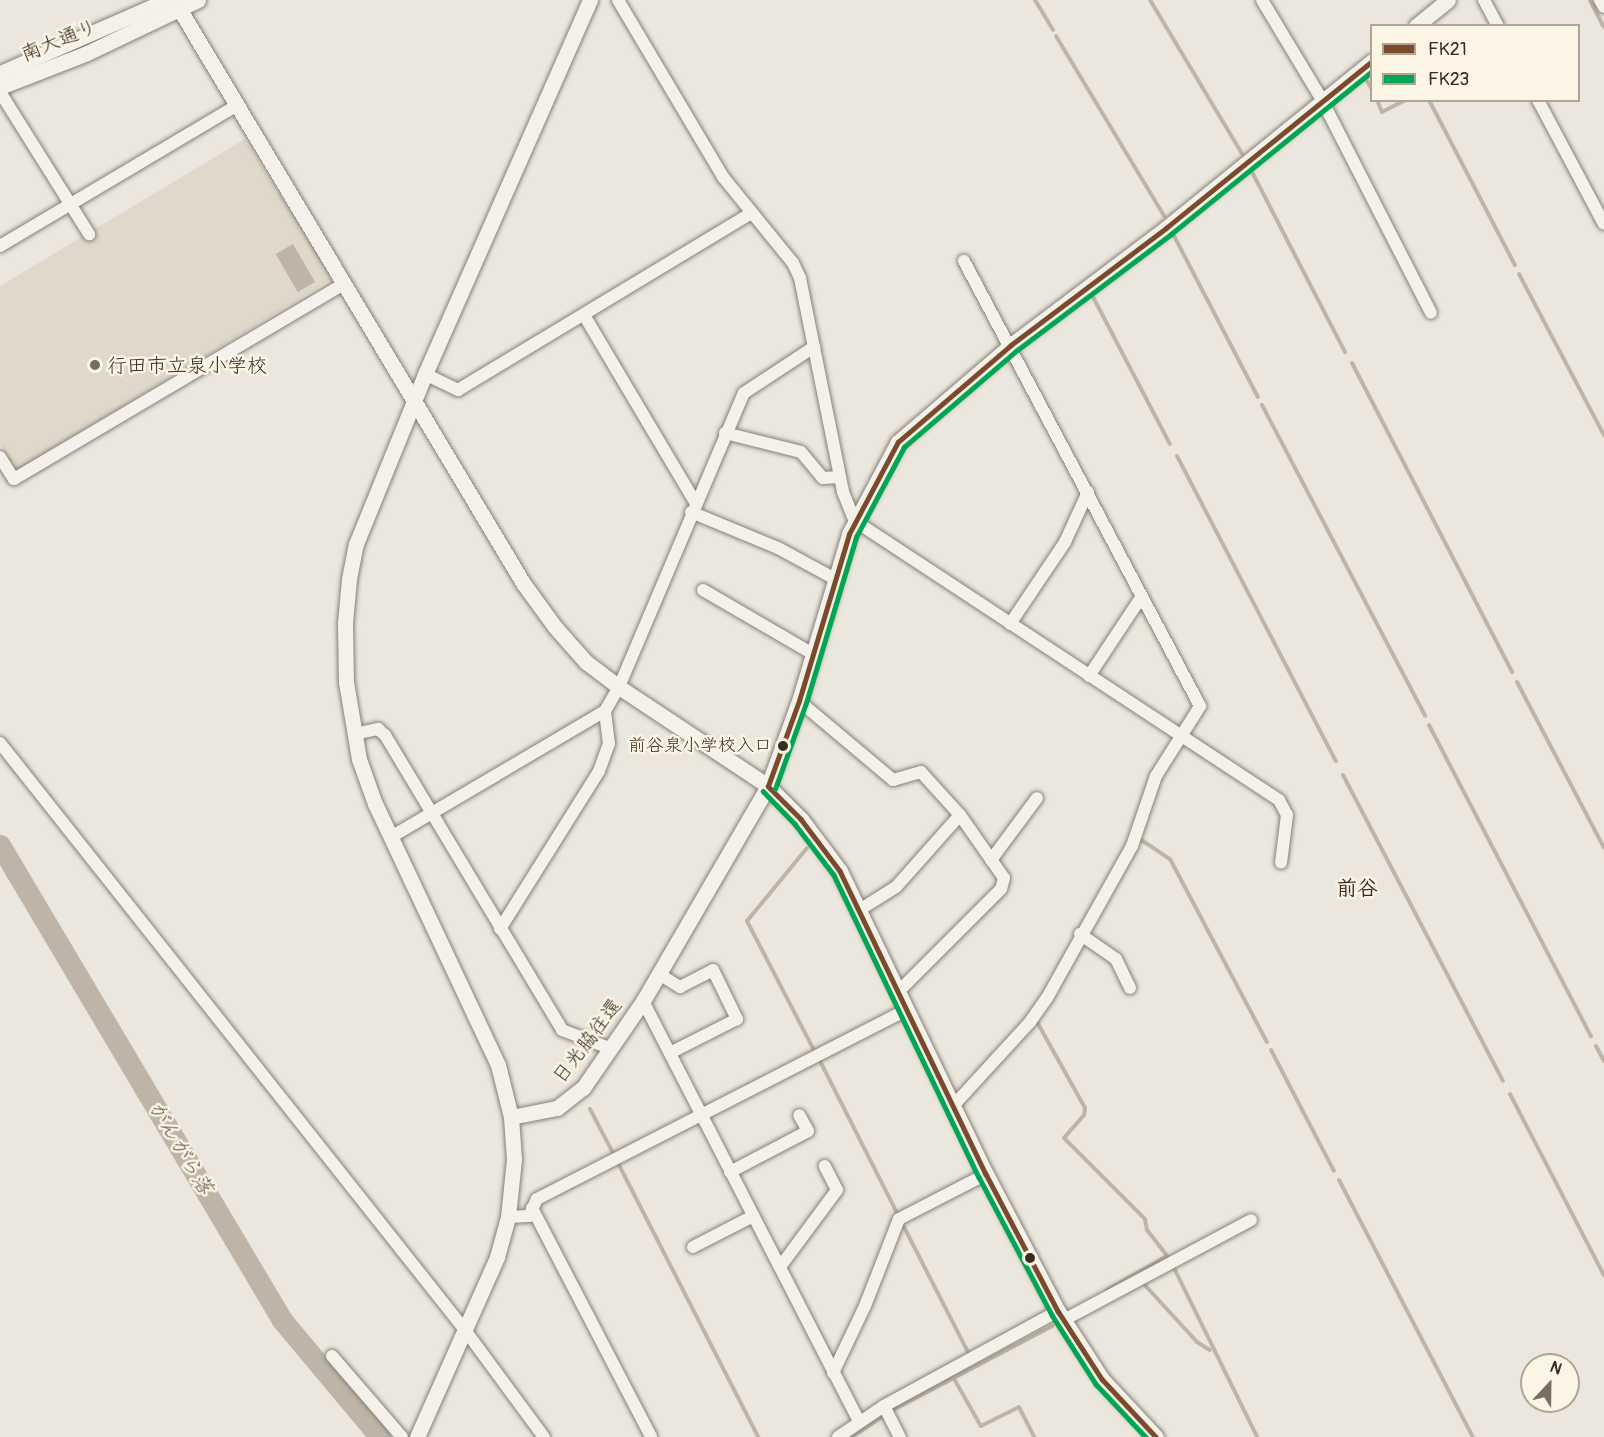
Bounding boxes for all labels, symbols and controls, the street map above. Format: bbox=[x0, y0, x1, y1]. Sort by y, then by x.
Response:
street label: 南大通り bbox=[17, 14, 101, 66]
legend bbox=[1370, 24, 1580, 102]
text: FK21 bbox=[1428, 38, 1467, 61]
text: FK23 bbox=[1428, 68, 1469, 91]
place label: 行田市立泉小学校 bbox=[107, 353, 267, 377]
marker: 行田市立泉小学校 bbox=[88, 358, 102, 372]
place label: 前谷泉小学校入口 bbox=[628, 735, 772, 757]
marker: 前谷泉小学校入口 bbox=[777, 740, 789, 752]
district label: 前谷 bbox=[1336, 876, 1378, 902]
street label: 日光脇往還 bbox=[547, 994, 627, 1088]
water label: がんがら落 bbox=[142, 1097, 218, 1199]
unlabelled marker bbox=[1024, 1252, 1036, 1264]
north arrow bbox=[1520, 1353, 1580, 1413]
text: N bbox=[1547, 1357, 1565, 1379]

